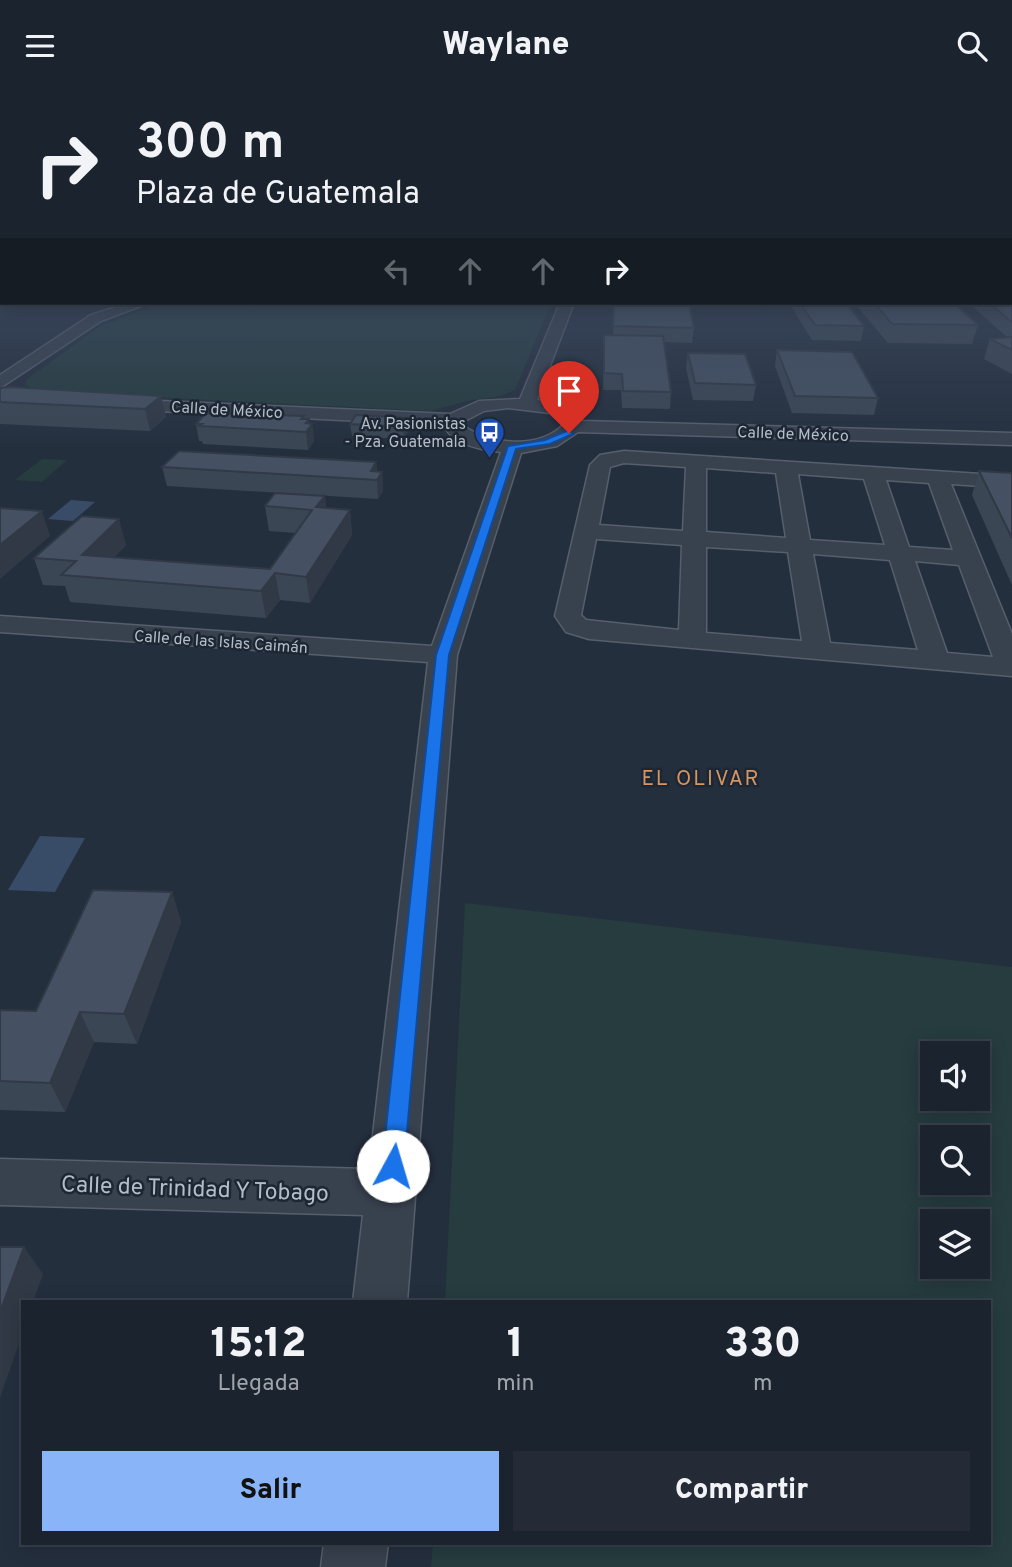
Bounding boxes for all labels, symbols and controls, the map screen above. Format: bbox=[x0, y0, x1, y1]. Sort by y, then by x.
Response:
text: Waylane bbox=[442, 26, 570, 66]
icon: menu bbox=[21, 27, 59, 65]
icon: search bbox=[953, 27, 991, 65]
text: 300 m bbox=[136, 114, 284, 176]
icon: right bbox=[21, 119, 112, 210]
text: Plaza de Guatemala bbox=[136, 175, 420, 215]
icon: left bbox=[378, 252, 416, 290]
icon: ahead bbox=[451, 252, 489, 290]
icon: ahead bbox=[524, 252, 562, 290]
icon: right bbox=[597, 252, 635, 290]
pin bbox=[539, 361, 599, 433]
icon: arrive bbox=[550, 372, 588, 410]
street label: Calle de México bbox=[171, 398, 283, 424]
place label: Av. Pasionistas - Pza. Guatemala bbox=[344, 415, 466, 453]
bus stop icon: Av. Pasionistas - Pza. Guatemala bbox=[472, 415, 506, 459]
street label: Calle de México bbox=[737, 423, 849, 447]
street label: Calle de las Islas Caimán bbox=[133, 627, 308, 659]
district label: EL OLIVAR bbox=[641, 766, 761, 793]
map controls bbox=[920, 1041, 990, 1279]
button: sound bbox=[920, 1041, 990, 1111]
button: search bbox=[920, 1125, 990, 1195]
position arrow bbox=[356, 1129, 430, 1203]
street label: Calle de Trinidad Y Tobago bbox=[60, 1171, 329, 1210]
button: layers bbox=[920, 1209, 990, 1279]
text: 15:12 bbox=[211, 1319, 307, 1372]
text: 1 bbox=[507, 1319, 524, 1372]
text: 330 bbox=[724, 1319, 801, 1372]
text: Llegada bbox=[217, 1370, 300, 1399]
text: min bbox=[496, 1370, 534, 1399]
text: m bbox=[753, 1370, 772, 1399]
button: Salir bbox=[42, 1451, 499, 1531]
button: Compartir bbox=[513, 1451, 970, 1531]

